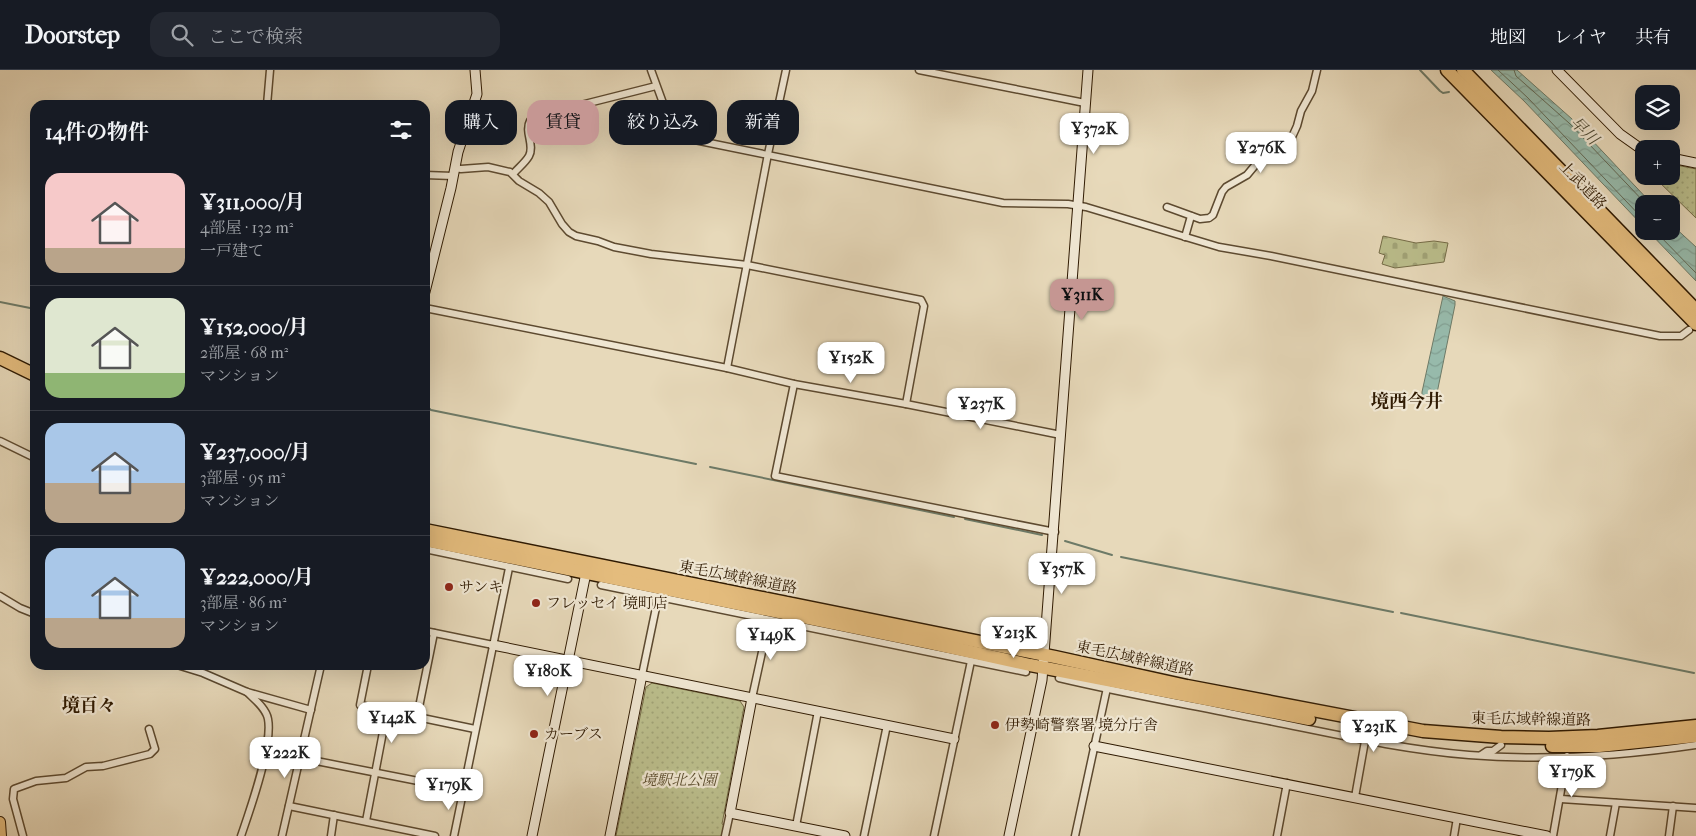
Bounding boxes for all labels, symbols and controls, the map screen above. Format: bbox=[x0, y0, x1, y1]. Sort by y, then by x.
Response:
search box bbox=[150, 12, 500, 57]
text: Doorstep bbox=[25, 21, 120, 49]
icon: search bbox=[168, 21, 196, 49]
text: ここで検索 bbox=[208, 26, 303, 48]
text: 地図 bbox=[1490, 27, 1526, 48]
text: レイヤ bbox=[1554, 27, 1607, 48]
text: 共有 bbox=[1635, 27, 1671, 48]
map controls bbox=[1635, 85, 1680, 240]
button: layers bbox=[1635, 85, 1680, 130]
chip: 購入 bbox=[445, 100, 517, 145]
chip: 賃貸 bbox=[527, 100, 599, 145]
chip: 絞り込み bbox=[609, 100, 717, 145]
chip: 新着 bbox=[727, 100, 799, 145]
pin: ¥372K bbox=[1059, 112, 1129, 155]
water label: 早川 bbox=[1567, 112, 1604, 150]
icon: filters bbox=[387, 116, 415, 144]
text: ¥372K bbox=[1071, 119, 1117, 138]
text: 14件の物件 bbox=[45, 120, 149, 144]
pin: ¥276K bbox=[1226, 132, 1296, 174]
text: ¥276K bbox=[1237, 138, 1285, 157]
button: + bbox=[1635, 140, 1680, 185]
street label: 上武道路 bbox=[1556, 157, 1610, 213]
text: ¥311,000/月 bbox=[200, 190, 305, 214]
icon: home bbox=[85, 193, 145, 253]
button: − bbox=[1635, 195, 1680, 240]
text: 4部屋 · 132 m² bbox=[200, 218, 293, 237]
text: 一戸建て bbox=[200, 241, 264, 260]
pin: ¥311K bbox=[1047, 278, 1117, 321]
text: ¥311K bbox=[1061, 285, 1103, 304]
text: ¥152,000/月 bbox=[200, 315, 309, 339]
icon: home bbox=[85, 318, 145, 378]
pin: ¥152K bbox=[816, 342, 886, 384]
text: 2部屋 · 68 m² bbox=[200, 343, 288, 362]
text: ¥152K bbox=[829, 348, 873, 367]
text: マンション bbox=[200, 366, 279, 385]
pin: ¥237K bbox=[946, 388, 1016, 430]
district label: 境西今井 bbox=[1371, 391, 1443, 412]
text: ¥237K bbox=[958, 394, 1004, 413]
text: ¥237,000/月 bbox=[200, 440, 311, 464]
icon: home bbox=[85, 443, 145, 503]
text: 3部屋 · 95 m² bbox=[200, 468, 285, 487]
text: マンション bbox=[200, 491, 279, 510]
pin: ¥357K bbox=[1027, 552, 1097, 595]
street label: 東毛広域幹線道路 bbox=[677, 557, 799, 597]
text: ¥357K bbox=[1039, 559, 1085, 578]
text: ¥222,000/月 bbox=[200, 565, 314, 589]
icon: home bbox=[85, 568, 145, 628]
place label: サンキ bbox=[459, 578, 503, 596]
marker: サンキ bbox=[443, 581, 455, 593]
text: 3部屋 · 86 m² bbox=[200, 593, 287, 612]
place label: フレッセイ 境町店 bbox=[546, 594, 668, 612]
marker: フレッセイ 境町店 bbox=[530, 597, 542, 609]
text: マンション bbox=[200, 616, 279, 635]
pin: ¥213K bbox=[979, 616, 1049, 659]
pin: ¥149K bbox=[736, 618, 806, 661]
text: ¥213K bbox=[992, 623, 1036, 642]
text: ¥149K bbox=[747, 625, 795, 644]
street label: 東毛広域幹線道路 bbox=[1074, 637, 1196, 679]
pin: ¥180K bbox=[513, 654, 583, 697]
text: ¥180K bbox=[525, 661, 571, 680]
district label: 境百々 bbox=[62, 695, 116, 716]
pin: ¥142K bbox=[357, 702, 427, 744]
text: ¥142K bbox=[368, 708, 416, 727]
street label: 東毛広域幹線道路 bbox=[1471, 709, 1591, 729]
pin: ¥231K bbox=[1339, 710, 1409, 753]
place label: 伊勢崎警察署 境分庁舎 bbox=[1005, 716, 1158, 734]
text: ¥231K bbox=[1352, 717, 1396, 736]
marker: 伊勢崎警察署 境分庁舎 bbox=[989, 719, 1001, 731]
place label: カーブス bbox=[544, 725, 603, 743]
marker: カーブス bbox=[528, 728, 540, 740]
pin: ¥222K bbox=[250, 736, 320, 779]
text: ¥222K bbox=[261, 743, 309, 762]
pin: ¥179K bbox=[1537, 756, 1607, 798]
text: ¥179K bbox=[1549, 762, 1595, 781]
pin: ¥179K bbox=[414, 768, 484, 811]
park label: 境駅北公園 bbox=[641, 771, 719, 789]
text: ¥179K bbox=[426, 775, 472, 794]

